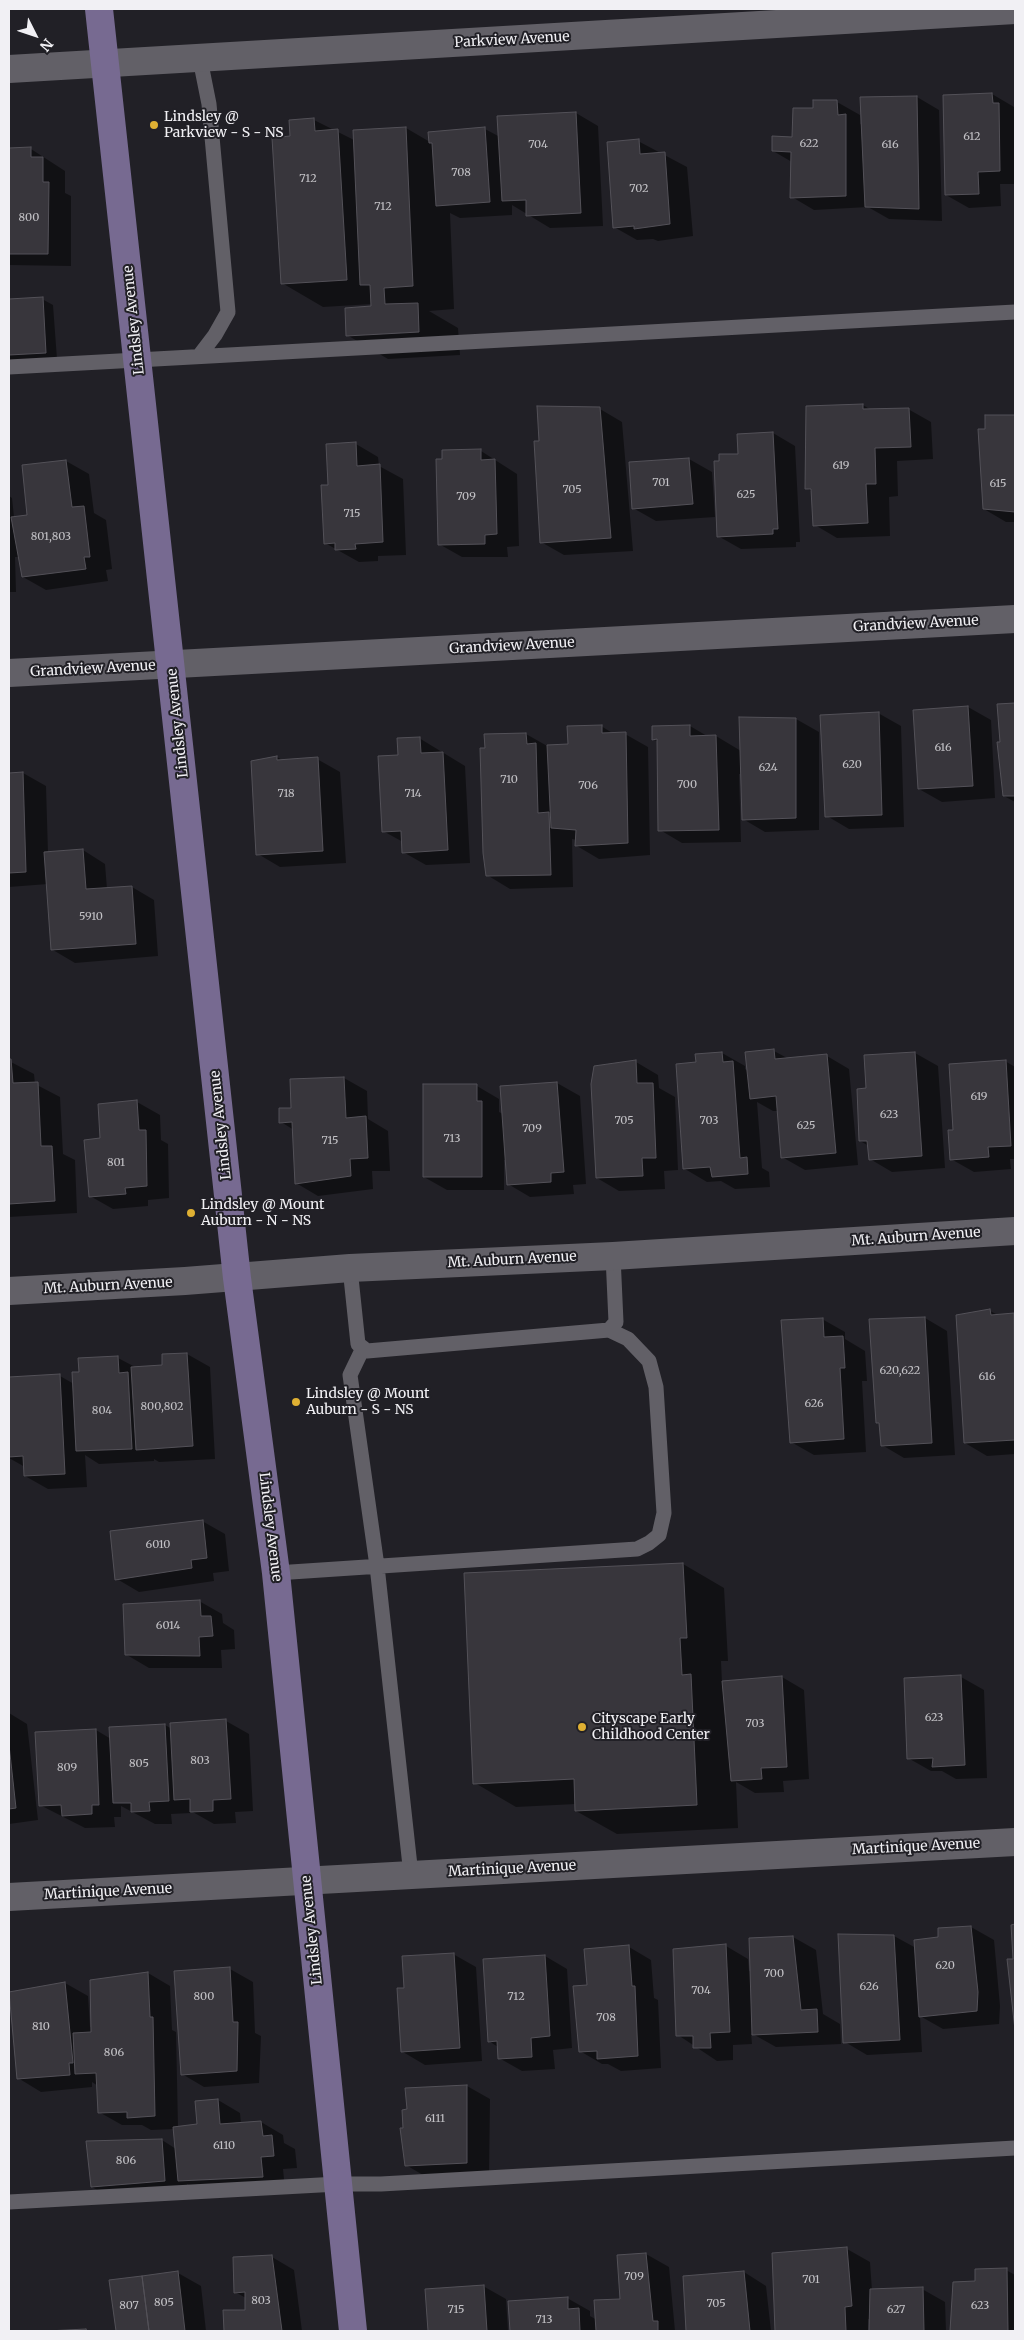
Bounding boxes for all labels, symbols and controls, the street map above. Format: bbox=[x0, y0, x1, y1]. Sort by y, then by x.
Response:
north arrow bbox=[10, 10, 60, 60]
street label: Parkview Avenue bbox=[454, 29, 570, 51]
text: N bbox=[36, 35, 57, 55]
place label: Lindsley @ Parkview - S - NS bbox=[164, 109, 284, 142]
marker: Lindsley @ Parkview - S - NS bbox=[148, 119, 160, 131]
house number: 612 bbox=[963, 130, 981, 144]
house number: 622 bbox=[799, 137, 819, 151]
house number: 704 bbox=[528, 138, 548, 152]
house number: 616 bbox=[881, 138, 899, 152]
house number: 708 bbox=[451, 166, 471, 180]
house number: 712 bbox=[299, 172, 317, 186]
house number: 702 bbox=[629, 182, 649, 196]
house number: 712 bbox=[374, 200, 392, 214]
house number: 800 bbox=[19, 211, 39, 225]
street label: Lindsley Avenue bbox=[120, 265, 148, 375]
house number: 619 bbox=[832, 459, 850, 473]
house number: 701 bbox=[652, 476, 670, 490]
house number: 615 bbox=[990, 477, 1006, 491]
house number: 705 bbox=[562, 483, 582, 497]
house number: 625 bbox=[737, 488, 755, 502]
house number: 709 bbox=[456, 490, 476, 504]
house number: 715 bbox=[343, 507, 361, 521]
house number: 801,803 bbox=[31, 530, 71, 544]
street label: Grandview Avenue bbox=[853, 612, 979, 636]
street label: Grandview Avenue bbox=[449, 634, 575, 658]
street label: Grandview Avenue bbox=[30, 657, 156, 681]
street label: Lindsley Avenue bbox=[164, 668, 192, 778]
house number: 616 bbox=[934, 741, 952, 755]
house number: 620 bbox=[842, 758, 862, 772]
house number: 624 bbox=[758, 761, 778, 775]
house number: 710 bbox=[500, 773, 518, 787]
house number: 700 bbox=[677, 778, 697, 792]
house number: 706 bbox=[578, 779, 598, 793]
house number: 718 bbox=[277, 787, 295, 801]
house number: 714 bbox=[404, 787, 422, 801]
house number: 5910 bbox=[79, 910, 103, 924]
street label: Lindsley Avenue bbox=[207, 1070, 235, 1180]
house number: 619 bbox=[970, 1090, 988, 1104]
house number: 623 bbox=[880, 1108, 898, 1122]
house number: 705 bbox=[614, 1114, 634, 1128]
house number: 703 bbox=[700, 1114, 718, 1128]
house number: 625 bbox=[797, 1119, 815, 1133]
house number: 709 bbox=[522, 1122, 542, 1136]
house number: 713 bbox=[443, 1132, 461, 1146]
house number: 715 bbox=[321, 1134, 339, 1148]
house number: 801 bbox=[107, 1156, 125, 1170]
place label: Lindsley @ Mount Auburn - N - NS bbox=[201, 1197, 324, 1230]
marker: Lindsley @ Mount Auburn - N - NS bbox=[185, 1207, 197, 1219]
street label: Mt. Auburn Avenue bbox=[851, 1224, 981, 1250]
street label: Mt. Auburn Avenue bbox=[447, 1248, 577, 1272]
street label: Mt. Auburn Avenue bbox=[43, 1274, 173, 1298]
house number: 620,622 bbox=[880, 1364, 920, 1378]
house number: 616 bbox=[978, 1370, 996, 1384]
place label: Lindsley @ Mount Auburn - S - NS bbox=[306, 1386, 429, 1418]
marker: Lindsley @ Mount Auburn - S - NS bbox=[290, 1396, 302, 1408]
house number: 626 bbox=[804, 1397, 824, 1411]
house number: 800,802 bbox=[141, 1400, 183, 1414]
house number: 804 bbox=[92, 1404, 112, 1418]
street label: Lindsley Avenue bbox=[255, 1471, 285, 1583]
house number: 6010 bbox=[146, 1538, 170, 1552]
house number: 6014 bbox=[156, 1619, 180, 1633]
place label: Cityscape Early Childhood Center bbox=[592, 1711, 710, 1744]
house number: 623 bbox=[925, 1711, 943, 1725]
house number: 703 bbox=[746, 1717, 764, 1731]
marker: Cityscape Early Childhood Center bbox=[576, 1721, 588, 1733]
house number: 803 bbox=[190, 1754, 210, 1768]
house number: 805 bbox=[129, 1757, 149, 1771]
house number: 809 bbox=[57, 1761, 77, 1775]
street label: Martinique Avenue bbox=[852, 1835, 980, 1859]
street label: Martinique Avenue bbox=[448, 1857, 576, 1881]
street label: Lindsley Avenue bbox=[298, 1875, 326, 1985]
street label: Martinique Avenue bbox=[44, 1880, 172, 1904]
house number: 620 bbox=[935, 1959, 955, 1973]
house number: 700 bbox=[764, 1967, 784, 1981]
house number: 626 bbox=[859, 1980, 879, 1994]
house number: 704 bbox=[691, 1984, 711, 1998]
house number: 800 bbox=[194, 1990, 214, 2004]
house number: 712 bbox=[507, 1990, 525, 2004]
house number: 708 bbox=[596, 2011, 616, 2025]
house number: 810 bbox=[32, 2020, 50, 2034]
house number: 806 bbox=[104, 2046, 124, 2060]
house number: 6111 bbox=[425, 2112, 445, 2126]
house number: 6110 bbox=[213, 2139, 235, 2153]
house number: 806 bbox=[116, 2154, 136, 2168]
house number: 709 bbox=[624, 2270, 644, 2284]
house number: 701 bbox=[802, 2273, 820, 2287]
house number: 803 bbox=[251, 2294, 271, 2308]
house number: 805 bbox=[154, 2296, 174, 2310]
house number: 705 bbox=[706, 2297, 726, 2311]
house number: 807 bbox=[119, 2299, 139, 2313]
house number: 623 bbox=[971, 2299, 989, 2313]
house number: 715 bbox=[447, 2303, 465, 2317]
house number: 627 bbox=[887, 2303, 905, 2317]
house number: 713 bbox=[535, 2313, 553, 2327]

